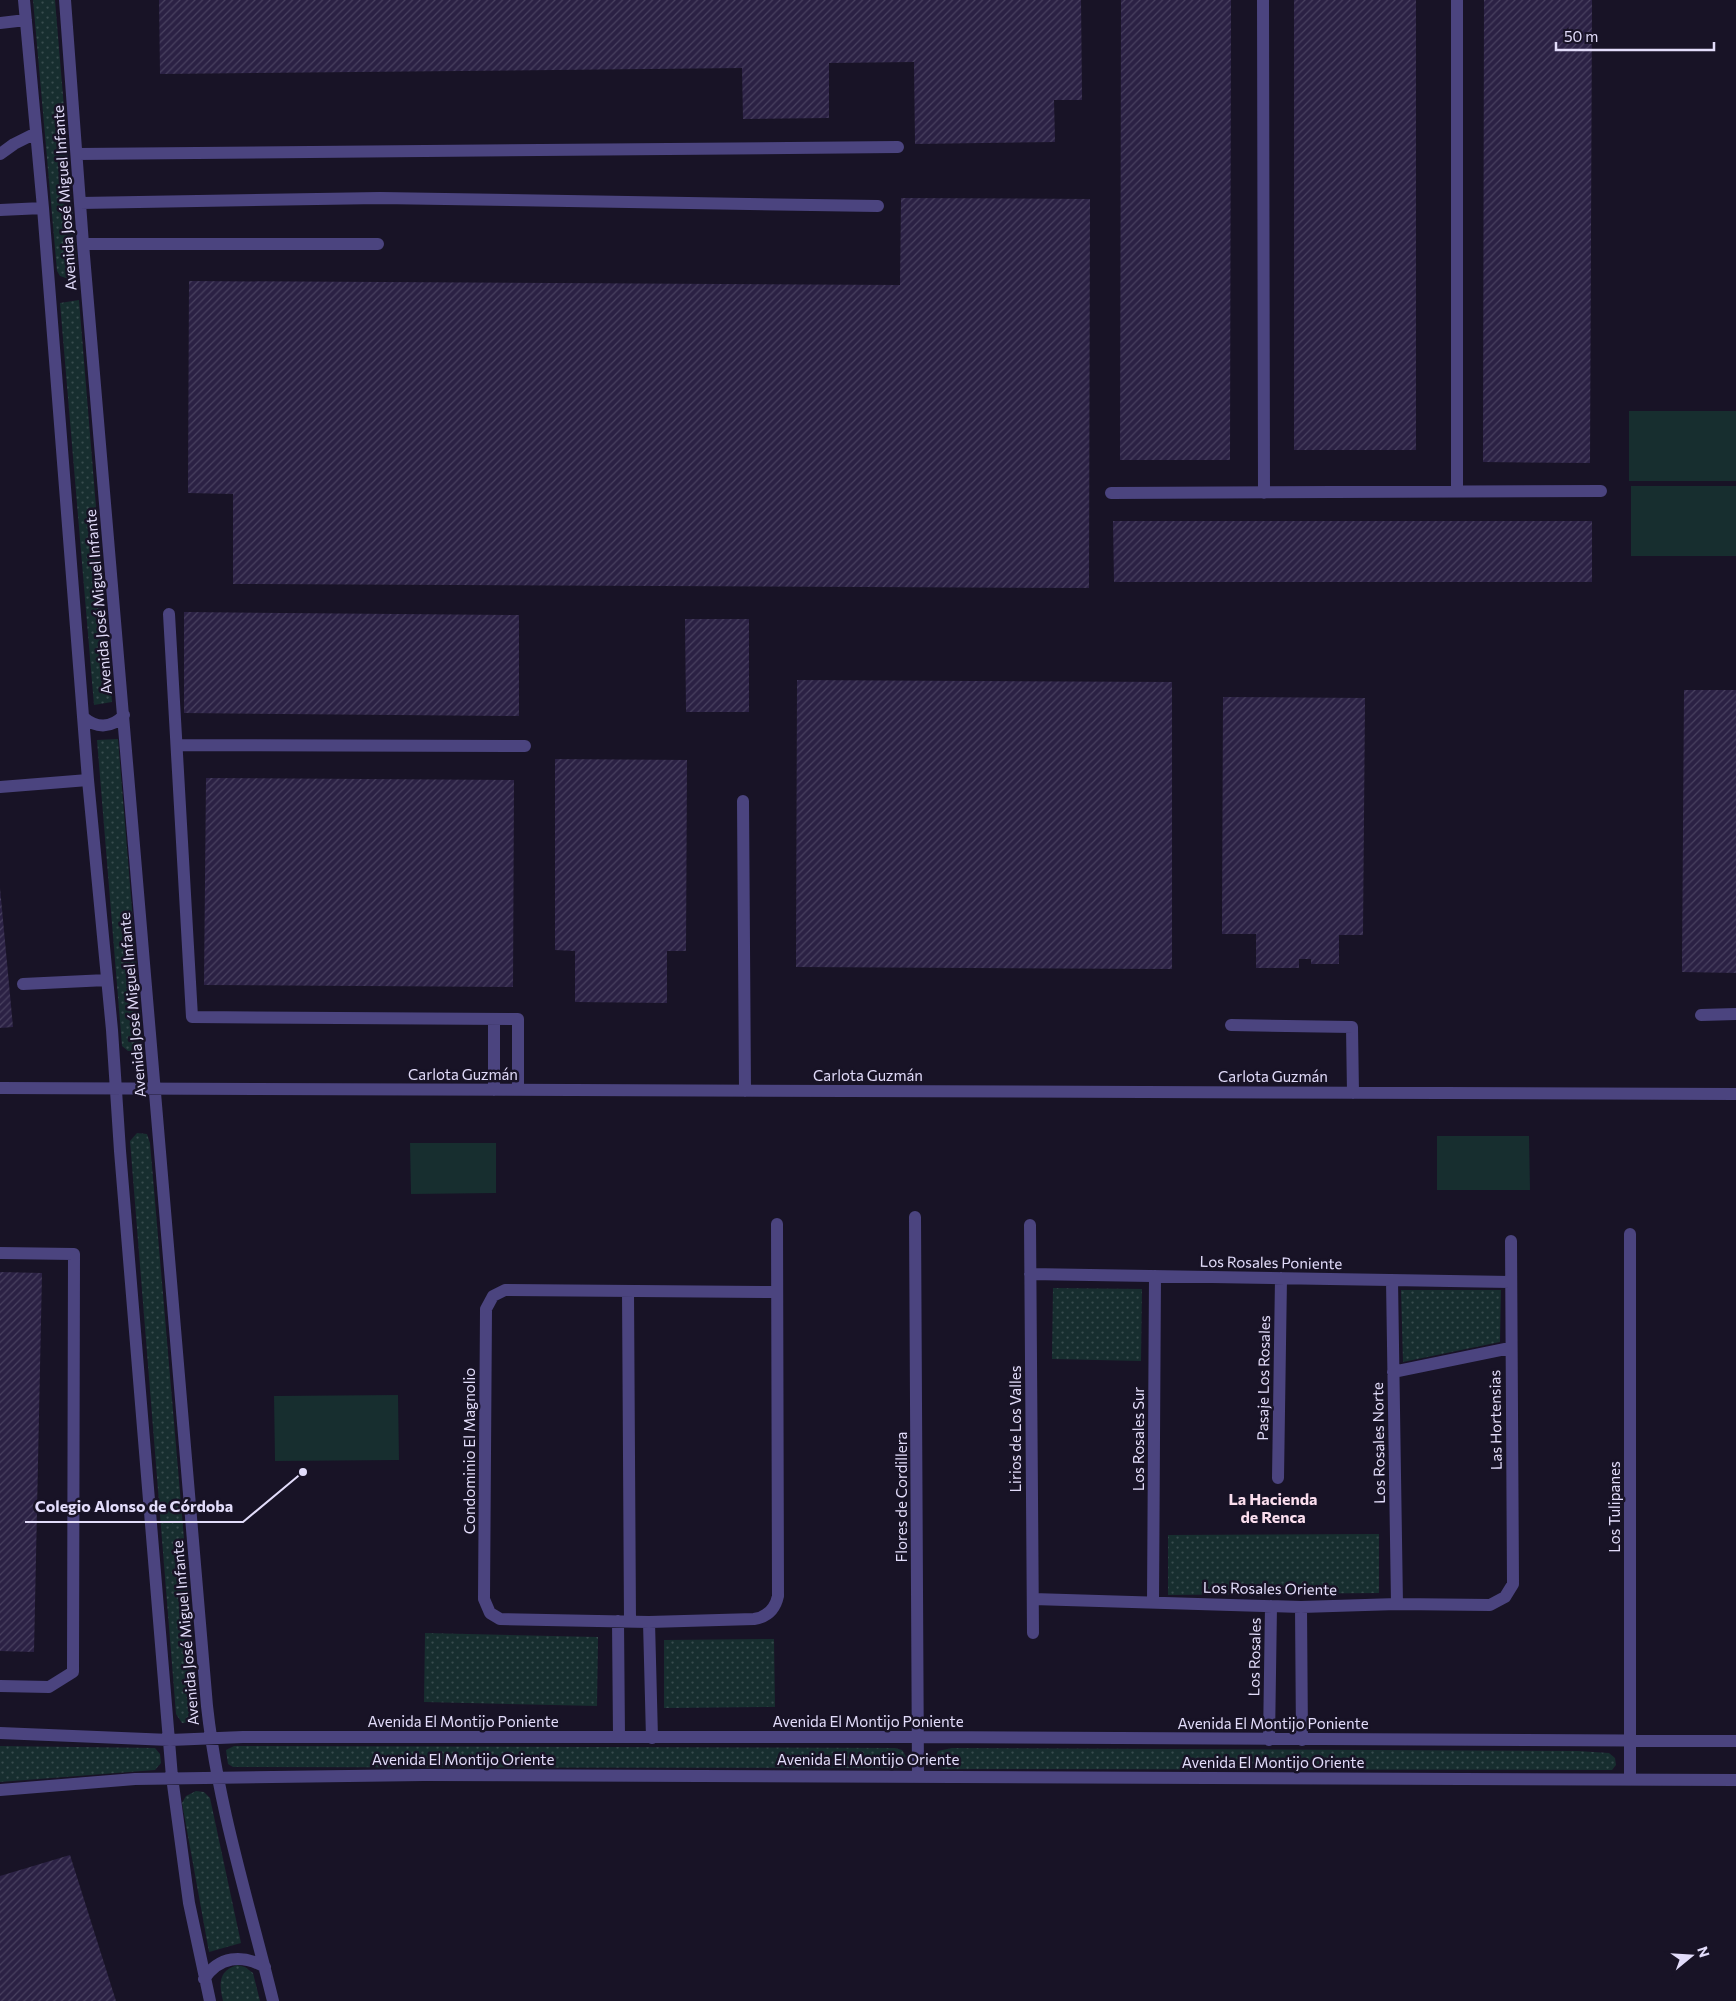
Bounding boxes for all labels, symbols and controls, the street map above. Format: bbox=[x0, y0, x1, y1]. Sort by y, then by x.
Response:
scale bar bbox=[1556, 20, 1714, 52]
text: 50 m bbox=[1564, 27, 1598, 45]
street label: Avenida José Miguel Infante bbox=[49, 105, 79, 291]
street label: Avenida José Miguel Infante bbox=[81, 508, 115, 695]
street label: Avenida José Miguel Infante bbox=[115, 911, 149, 1098]
street label: Carlota Guzmán bbox=[408, 1065, 518, 1083]
street label: Carlota Guzmán bbox=[813, 1066, 923, 1084]
street label: Carlota Guzmán bbox=[1218, 1067, 1328, 1085]
street label: Los Rosales Poniente bbox=[1200, 1252, 1343, 1272]
street label: Pasaje Los Rosales bbox=[1253, 1315, 1273, 1441]
street label: Lirios de Los Valles bbox=[1006, 1365, 1024, 1493]
street label: Condominio El Magnolio bbox=[460, 1368, 478, 1534]
street label: Las Hortensias bbox=[1485, 1370, 1505, 1470]
street label: Los Rosales Norte bbox=[1368, 1382, 1388, 1504]
street label: Los Rosales Sur bbox=[1129, 1387, 1147, 1491]
street label: Flores de Cordillera bbox=[892, 1432, 910, 1562]
street label: Los Tulipanes bbox=[1605, 1461, 1623, 1553]
district label: La Hacienda de Renca bbox=[1229, 1489, 1317, 1526]
callout: Colegio Alonso de Córdoba bbox=[25, 1491, 243, 1522]
text: Colegio Alonso de Córdoba bbox=[35, 1496, 233, 1515]
street label: Avenida José Miguel Infante bbox=[168, 1539, 202, 1726]
street label: Los Rosales Oriente bbox=[1203, 1578, 1337, 1598]
street label: Los Rosales bbox=[1244, 1617, 1264, 1696]
street label: Avenida El Montijo Poniente bbox=[367, 1712, 559, 1730]
street label: Avenida El Montijo Poniente bbox=[772, 1712, 964, 1730]
street label: Avenida El Montijo Poniente bbox=[1177, 1714, 1369, 1732]
street label: Avenida El Montijo Oriente bbox=[372, 1750, 554, 1768]
street label: Avenida El Montijo Oriente bbox=[777, 1750, 959, 1768]
street label: Avenida El Montijo Oriente bbox=[1182, 1753, 1364, 1771]
north arrow bbox=[1666, 1931, 1716, 1981]
text: N bbox=[1694, 1944, 1714, 1959]

